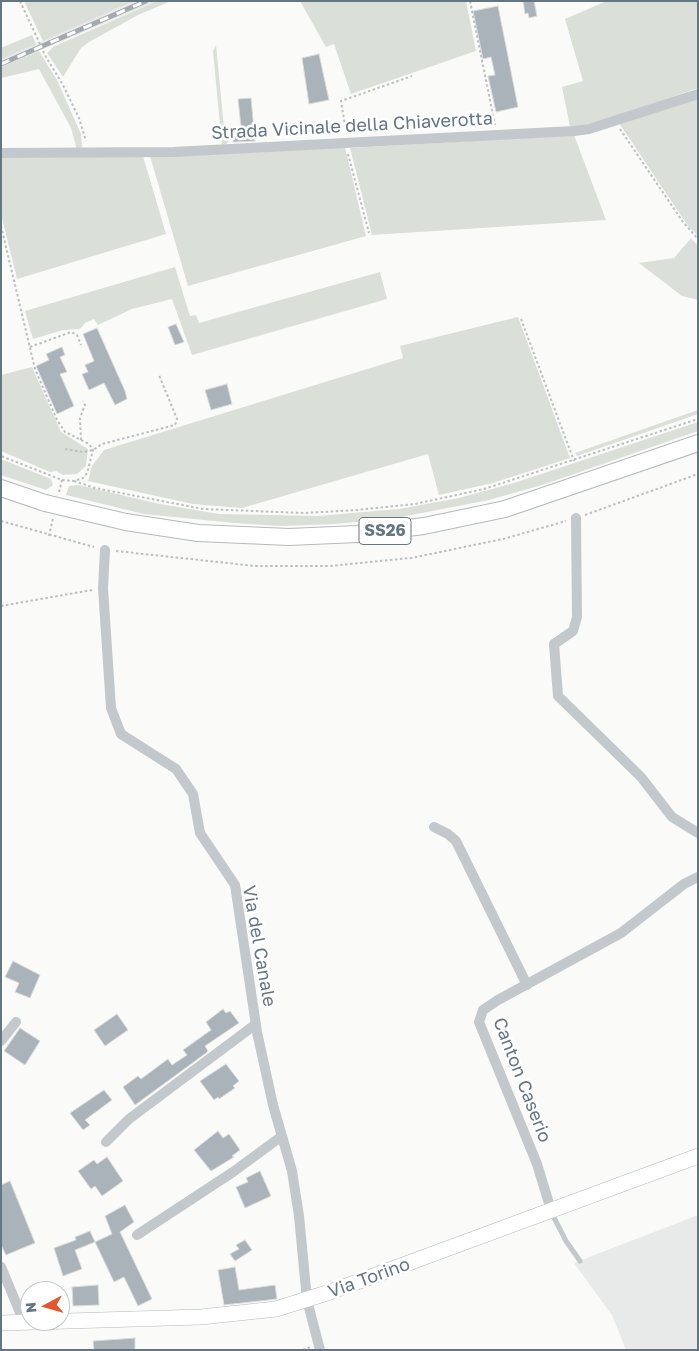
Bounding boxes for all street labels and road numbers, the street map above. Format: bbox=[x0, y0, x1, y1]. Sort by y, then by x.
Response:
street label: Strada Vicinale della Chiaverotta bbox=[211, 108, 493, 144]
road number: SS26 bbox=[359, 518, 411, 544]
street label: Via del Canale bbox=[238, 884, 280, 1008]
street label: Canton Caserio bbox=[488, 1015, 556, 1145]
street label: Via Torino bbox=[325, 1253, 413, 1303]

